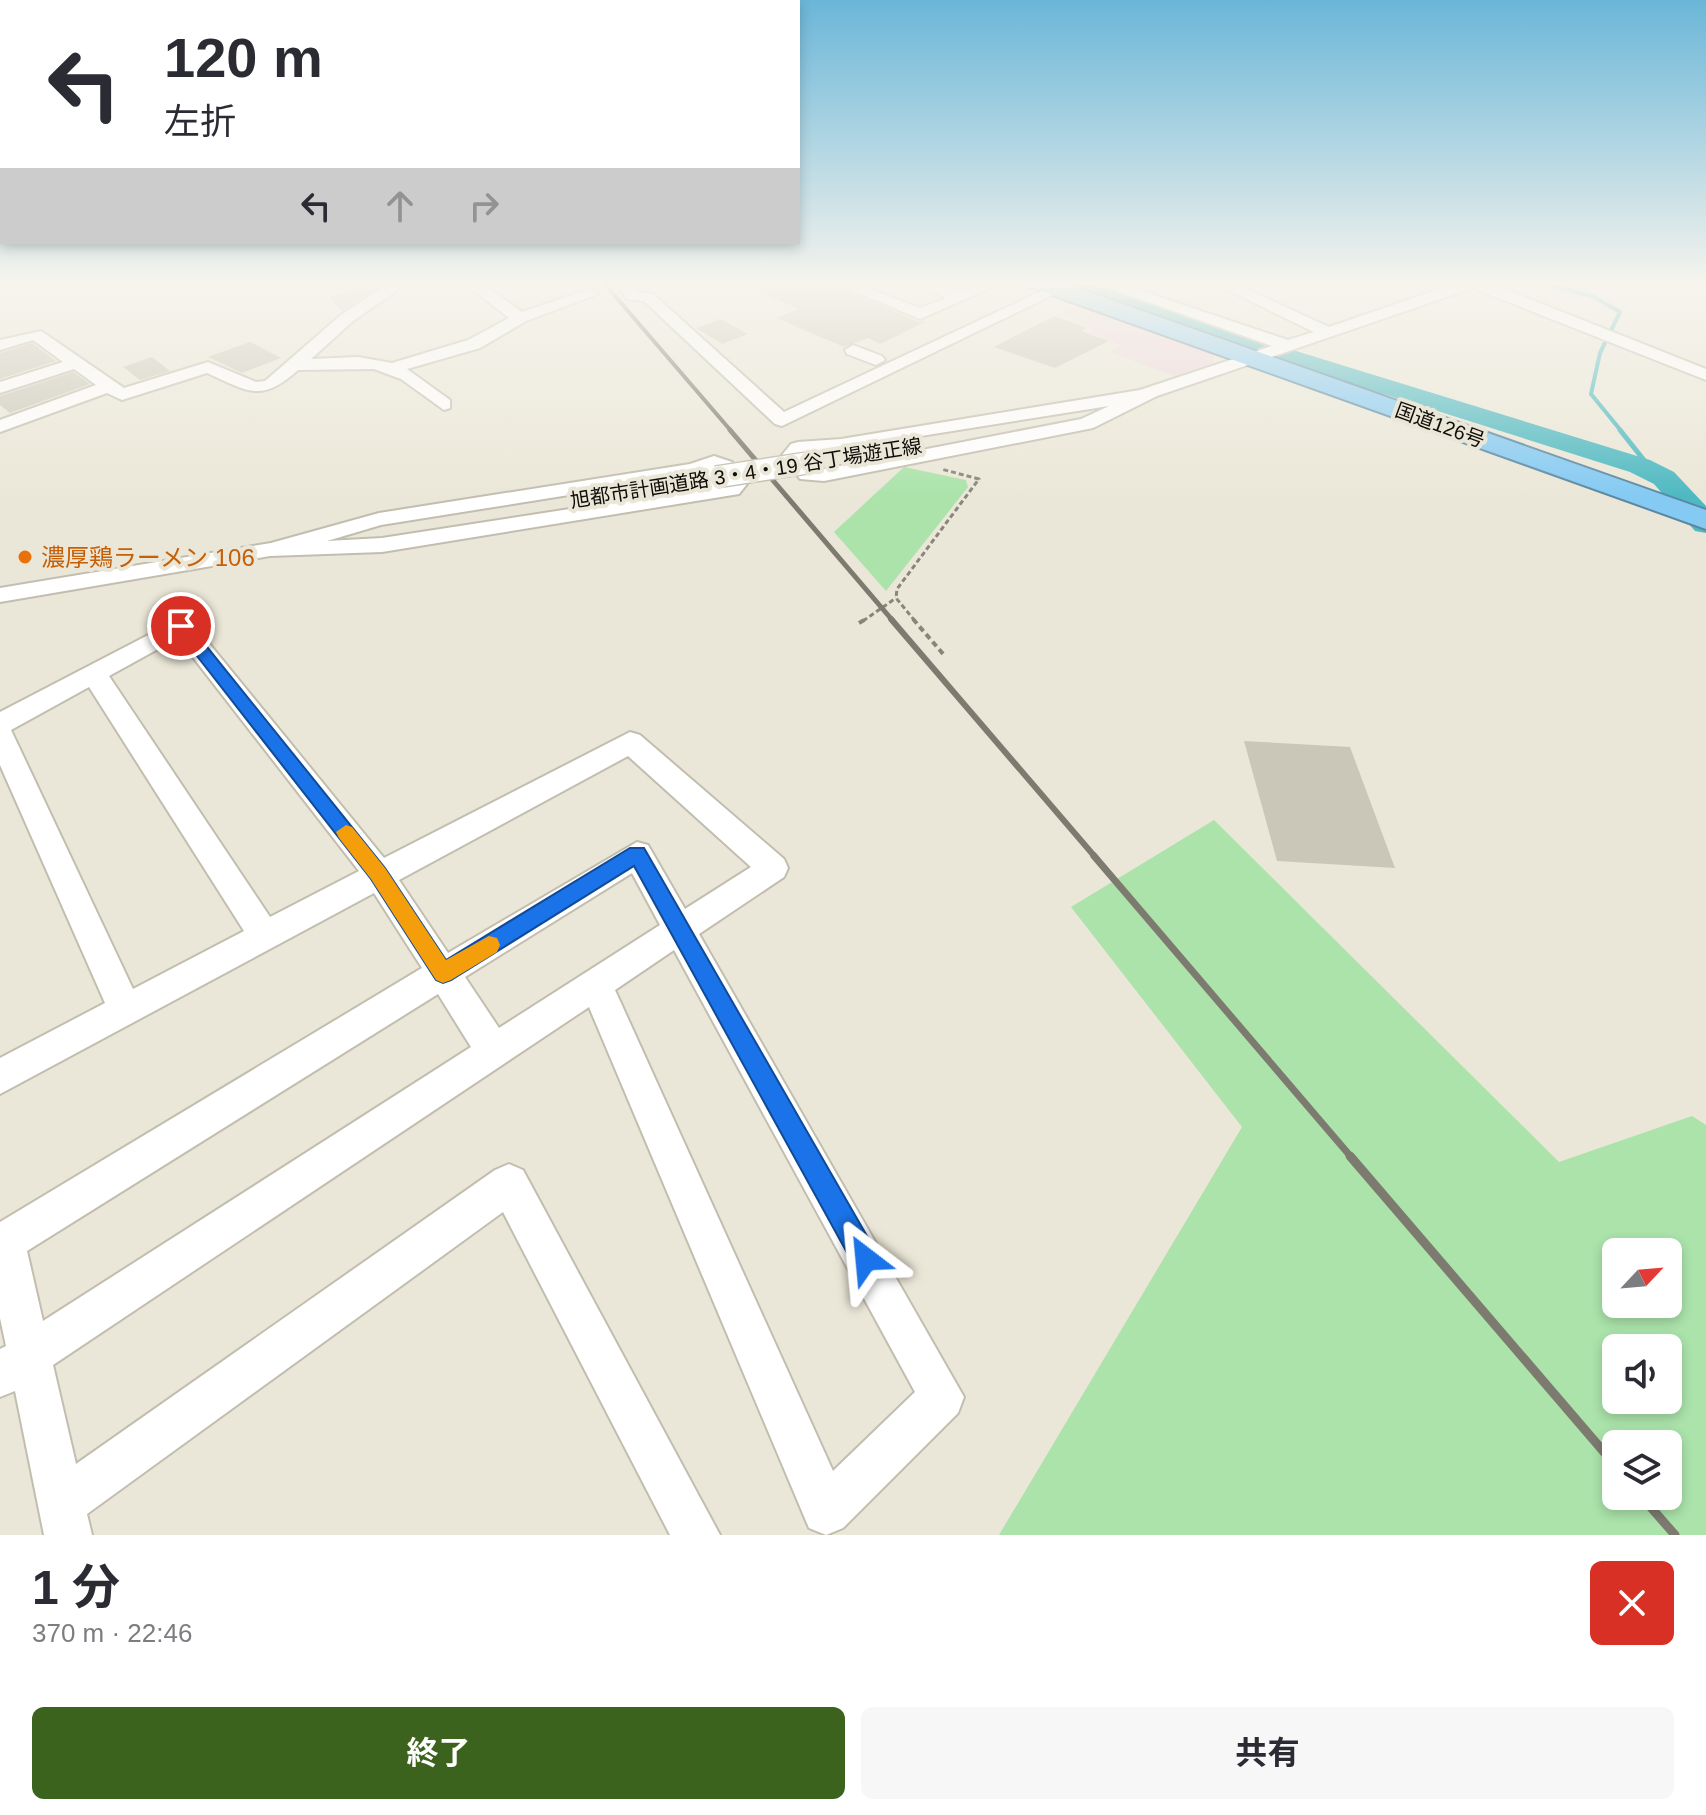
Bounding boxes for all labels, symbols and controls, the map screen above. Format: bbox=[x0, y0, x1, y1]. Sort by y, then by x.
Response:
text: 120 m bbox=[164, 26, 323, 89]
icon: left bbox=[32, 32, 136, 136]
text: 左折 bbox=[164, 101, 236, 142]
icon: left bbox=[294, 184, 338, 228]
icon: ahead bbox=[378, 184, 422, 228]
icon: right bbox=[462, 184, 506, 228]
street label: 国道126号 bbox=[1392, 399, 1488, 451]
street label: 旭都市計画道路 3・4・19 谷丁場遊正線 bbox=[569, 434, 923, 512]
place label: 濃厚鶏ラーメン 106 bbox=[41, 544, 255, 571]
marker: 濃厚鶏ラーメン 106 bbox=[16, 548, 34, 566]
pin bbox=[147, 592, 215, 660]
icon: arrive bbox=[159, 604, 203, 648]
position arrow bbox=[824, 1217, 908, 1301]
north arrow bbox=[1602, 1238, 1682, 1318]
map controls bbox=[1602, 1238, 1682, 1510]
button: sound bbox=[1602, 1334, 1682, 1414]
button: layers bbox=[1602, 1430, 1682, 1510]
text: 1 分 bbox=[32, 1561, 120, 1614]
button: close bbox=[1590, 1561, 1674, 1645]
text: 370 m · 22:46 bbox=[32, 1618, 192, 1648]
button: 終了 bbox=[32, 1707, 845, 1799]
button: 共有 bbox=[861, 1707, 1674, 1799]

